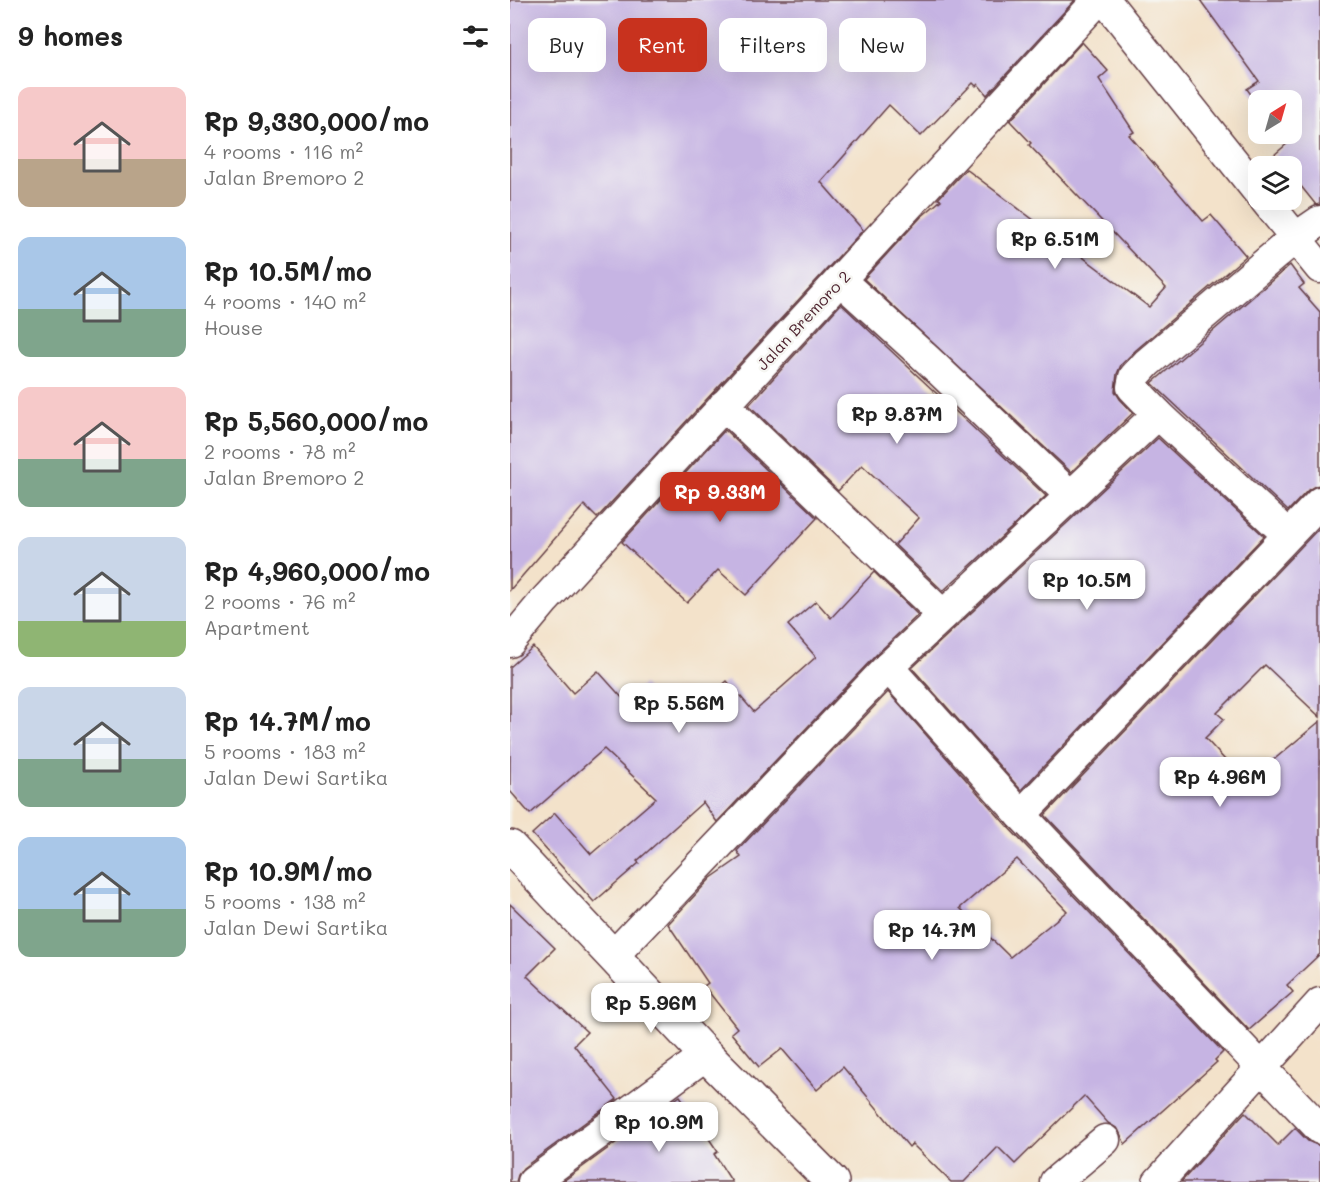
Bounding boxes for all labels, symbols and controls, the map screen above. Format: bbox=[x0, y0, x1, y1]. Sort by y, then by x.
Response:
chip: Buy bbox=[528, 18, 606, 72]
chip: Rent bbox=[618, 18, 707, 72]
chip: Filters bbox=[719, 18, 827, 72]
chip: New bbox=[839, 18, 926, 72]
text: 9 homes bbox=[18, 19, 123, 53]
icon: filters bbox=[459, 20, 492, 53]
north arrow bbox=[1248, 90, 1302, 144]
map controls bbox=[1248, 90, 1302, 210]
text: Rp 9,330,000/mo bbox=[204, 104, 429, 138]
icon: home bbox=[66, 111, 138, 183]
text: 4 rooms · 116 m² bbox=[204, 138, 363, 164]
button: layers bbox=[1248, 156, 1302, 210]
text: Jalan Bremoro 2 bbox=[204, 164, 364, 190]
pin: Rp 6.51M bbox=[993, 219, 1117, 270]
text: Rp 6.51M bbox=[1011, 225, 1099, 251]
text: Rp 10.5M/mo bbox=[204, 254, 372, 288]
icon: home bbox=[66, 261, 138, 333]
street label: Jalan Bremoro 2 bbox=[752, 266, 854, 374]
text: 4 rooms · 140 m² bbox=[204, 288, 366, 314]
text: House bbox=[204, 314, 263, 340]
pin: Rp 9.87M bbox=[835, 394, 959, 445]
text: Rp 9.87M bbox=[851, 400, 943, 426]
text: Rp 5,560,000/mo bbox=[204, 404, 428, 438]
icon: home bbox=[66, 411, 138, 483]
text: 2 rooms · 78 m² bbox=[204, 438, 356, 464]
text: Jalan Bremoro 2 bbox=[204, 464, 364, 490]
pin: Rp 9.33M bbox=[658, 472, 782, 523]
text: Rp 9.33M bbox=[674, 478, 766, 504]
text: Rp 4,960,000/mo bbox=[204, 554, 430, 588]
pin: Rp 10.5M bbox=[1025, 560, 1149, 611]
icon: home bbox=[66, 561, 138, 633]
text: Rp 10.5M bbox=[1042, 566, 1132, 592]
text: 2 rooms · 76 m² bbox=[204, 588, 356, 614]
text: Apartment bbox=[204, 614, 310, 640]
pin: Rp 5.56M bbox=[617, 683, 741, 734]
text: Rp 5.56M bbox=[633, 689, 725, 715]
text: Rp 14.7M/mo bbox=[204, 704, 371, 738]
icon: home bbox=[66, 711, 138, 783]
text: 5 rooms · 183 m² bbox=[204, 738, 366, 764]
pin: Rp 4.96M bbox=[1158, 757, 1282, 808]
text: Rp 4.96M bbox=[1174, 763, 1266, 789]
text: Jalan Dewi Sartika bbox=[204, 764, 388, 790]
text: Rp 10.9M/mo bbox=[204, 854, 372, 888]
icon: home bbox=[66, 861, 138, 933]
text: 5 rooms · 138 m² bbox=[204, 888, 366, 914]
pin: Rp 14.7M bbox=[870, 910, 994, 961]
text: Jalan Dewi Sartika bbox=[204, 914, 388, 940]
text: Rp 14.7M bbox=[888, 916, 976, 942]
pin: Rp 5.96M bbox=[589, 983, 713, 1034]
text: Rp 5.96M bbox=[605, 989, 697, 1015]
pin: Rp 10.9M bbox=[597, 1102, 721, 1153]
text: Rp 10.9M bbox=[614, 1108, 704, 1134]

